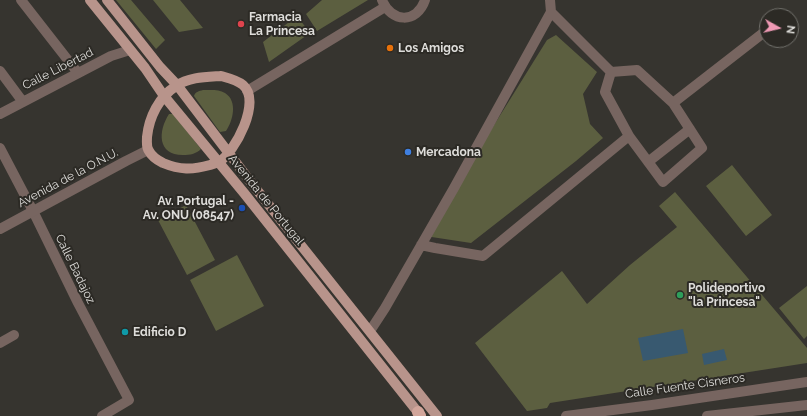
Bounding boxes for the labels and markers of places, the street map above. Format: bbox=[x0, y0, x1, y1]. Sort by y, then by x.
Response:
place label: Farmacia La Princesa bbox=[249, 10, 315, 38]
marker: Farmacia La Princesa bbox=[236, 19, 246, 29]
place label: Los Amigos bbox=[398, 41, 464, 55]
marker: Los Amigos bbox=[385, 43, 395, 53]
place label: Mercadona bbox=[416, 145, 481, 159]
marker: Mercadona bbox=[403, 147, 413, 157]
place label: Av. Portugal - Av. ONU (08547) bbox=[143, 194, 234, 222]
marker: Av. Portugal - Av. ONU (08547) bbox=[237, 203, 247, 213]
place label: Polideportivo "la Princesa" bbox=[688, 281, 765, 309]
marker: Polideportivo "la Princesa" bbox=[675, 290, 685, 300]
place label: Edificio D bbox=[133, 325, 186, 339]
marker: Edificio D bbox=[120, 327, 130, 337]

